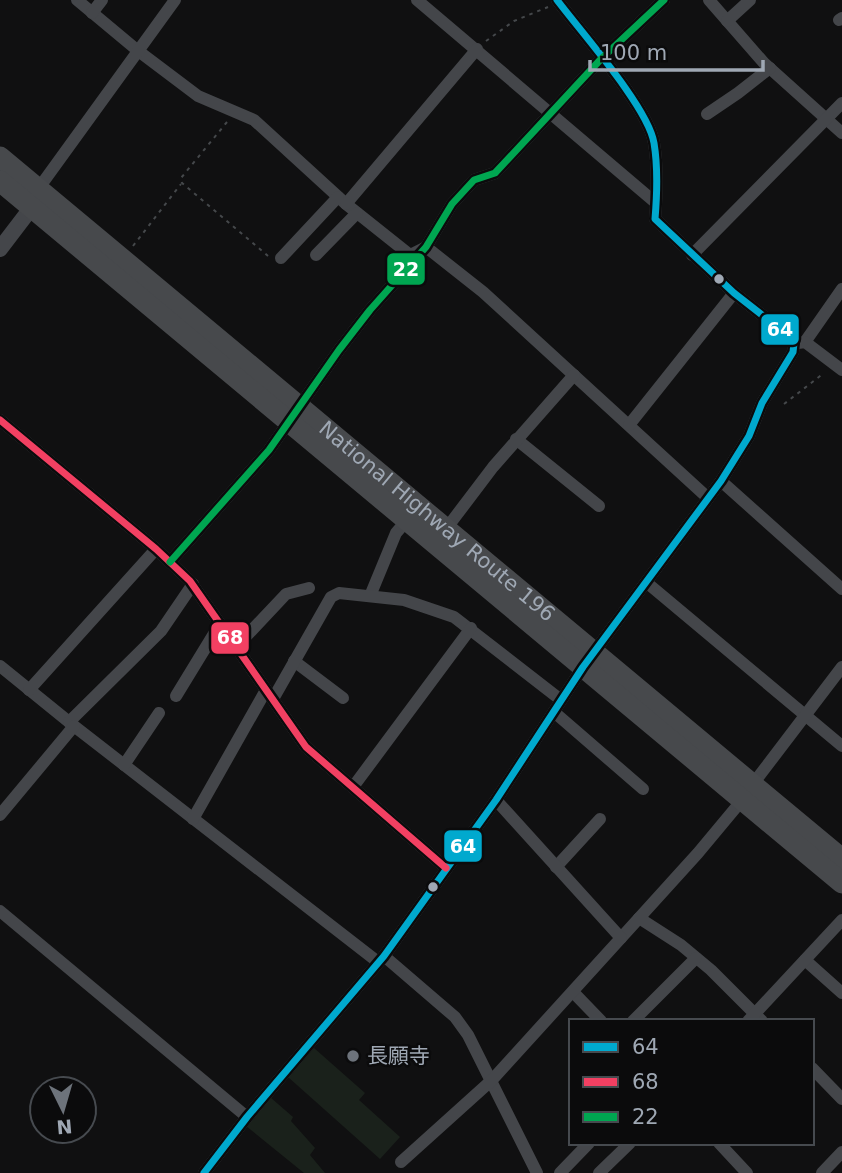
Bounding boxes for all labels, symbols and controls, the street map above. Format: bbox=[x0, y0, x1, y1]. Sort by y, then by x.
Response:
scale bar bbox=[590, 28, 763, 72]
text: 100 m bbox=[600, 41, 667, 65]
line badge: 22 bbox=[386, 252, 426, 286]
text: 22 bbox=[393, 258, 419, 280]
unlabelled marker bbox=[712, 272, 726, 286]
line badge: 64 bbox=[760, 313, 800, 346]
text: 64 bbox=[767, 318, 793, 340]
street label: National Highway Route 196 bbox=[314, 416, 560, 626]
line badge: 68 bbox=[210, 621, 250, 655]
text: 68 bbox=[217, 626, 243, 648]
line badge: 64 bbox=[443, 829, 483, 863]
text: 64 bbox=[450, 835, 476, 857]
unlabelled marker bbox=[426, 880, 440, 894]
legend bbox=[569, 1019, 814, 1145]
text: 64 bbox=[632, 1035, 659, 1059]
place label: 長願寺 bbox=[367, 1044, 430, 1068]
marker: 長願寺 bbox=[345, 1048, 361, 1064]
text: 68 bbox=[632, 1070, 659, 1094]
north arrow bbox=[28, 1075, 98, 1145]
text: 22 bbox=[632, 1105, 659, 1129]
text: N bbox=[56, 1115, 73, 1139]

